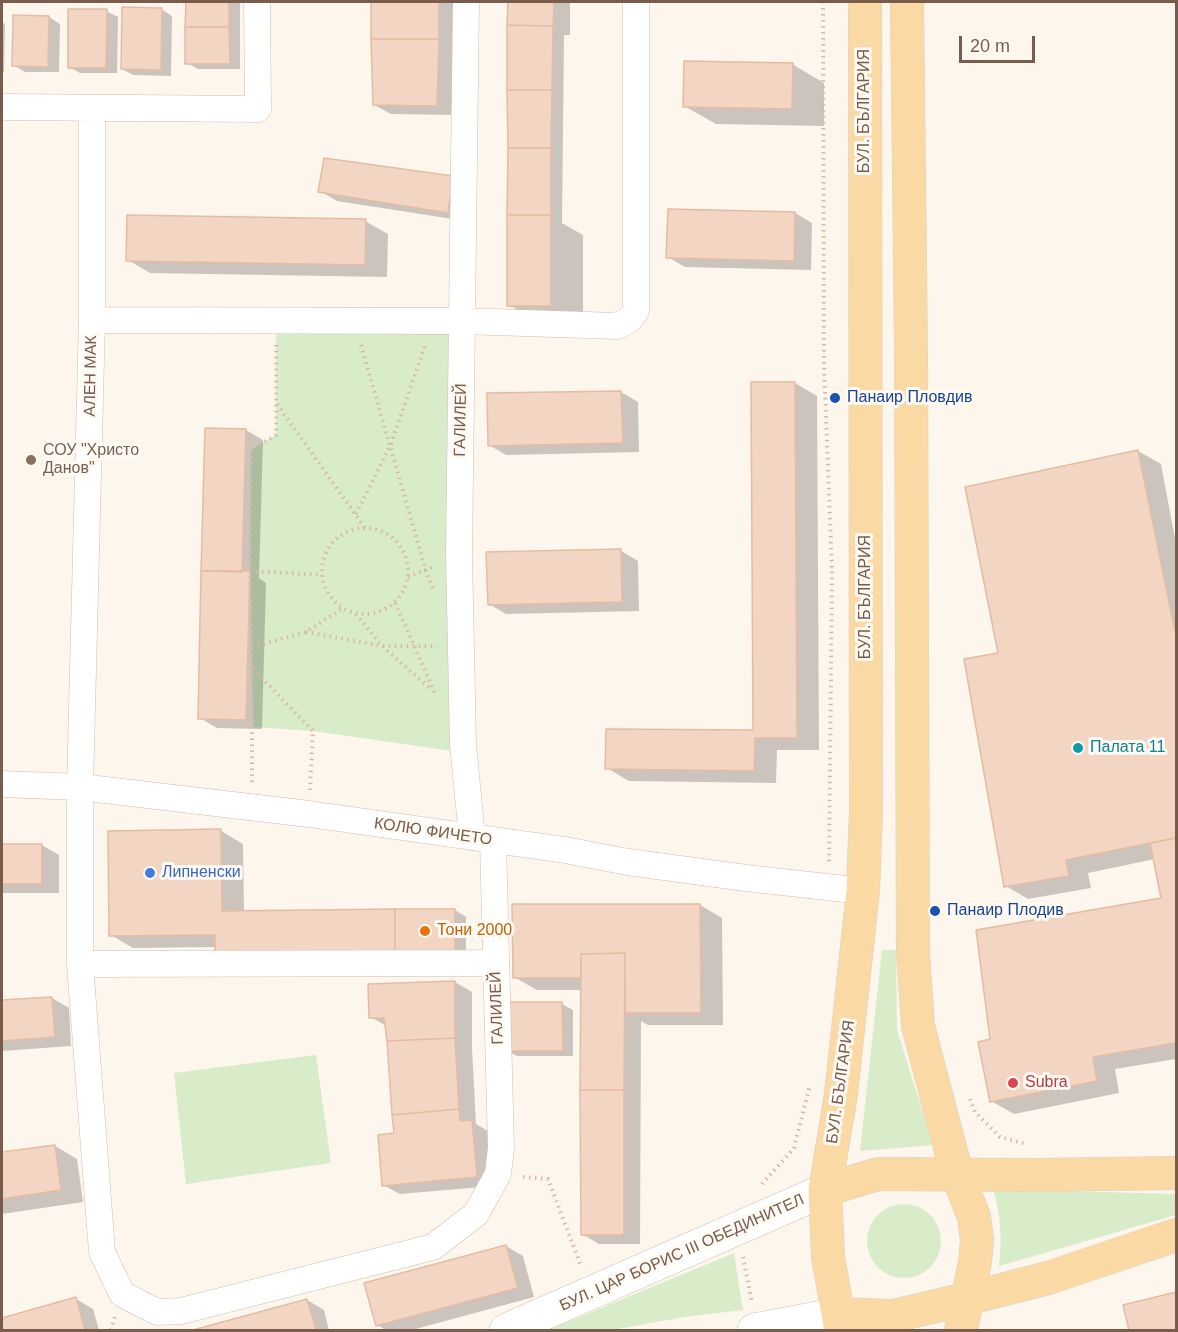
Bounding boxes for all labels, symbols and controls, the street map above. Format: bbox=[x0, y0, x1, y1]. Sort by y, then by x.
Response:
scale bar bbox=[962, 24, 1038, 62]
text: 20 m bbox=[970, 36, 1010, 56]
street label: БУЛ. БЪЛГАРИЯ bbox=[855, 49, 875, 173]
street label: АЛЕН МАК bbox=[81, 335, 101, 417]
street label: ГАЛИЛЕЙ bbox=[451, 383, 471, 457]
place label: Панаир Пловдив bbox=[847, 388, 972, 408]
marker: Панаир Пловдив bbox=[828, 391, 842, 405]
place label: СОУ "Христо Данов" bbox=[43, 441, 139, 479]
marker: СОУ "Христо Данов" bbox=[24, 453, 38, 467]
street label: БУЛ. БЪЛГАРИЯ bbox=[856, 535, 876, 659]
place label: Палата 11 bbox=[1090, 738, 1165, 758]
marker: Палата 11 bbox=[1071, 741, 1085, 755]
street label: КОЛЮ ФИЧЕТО bbox=[373, 814, 493, 850]
place label: Липненски bbox=[162, 863, 241, 883]
marker: Липненски bbox=[143, 866, 157, 880]
place label: Панаир Плодив bbox=[947, 901, 1064, 921]
marker: Панаир Плодив bbox=[928, 904, 942, 918]
place label: Тони 2000 bbox=[437, 921, 512, 941]
marker: Тони 2000 bbox=[418, 924, 432, 938]
street label: ГАЛИЛЕЙ bbox=[486, 971, 508, 1045]
street label: БУЛ. БЪЛГАРИЯ bbox=[823, 1019, 859, 1145]
place label: Subra bbox=[1025, 1073, 1068, 1093]
marker: Subra bbox=[1006, 1076, 1020, 1090]
street label: БУЛ. ЦАР БОРИС III ОБЕДИНИТЕЛ bbox=[557, 1190, 807, 1316]

